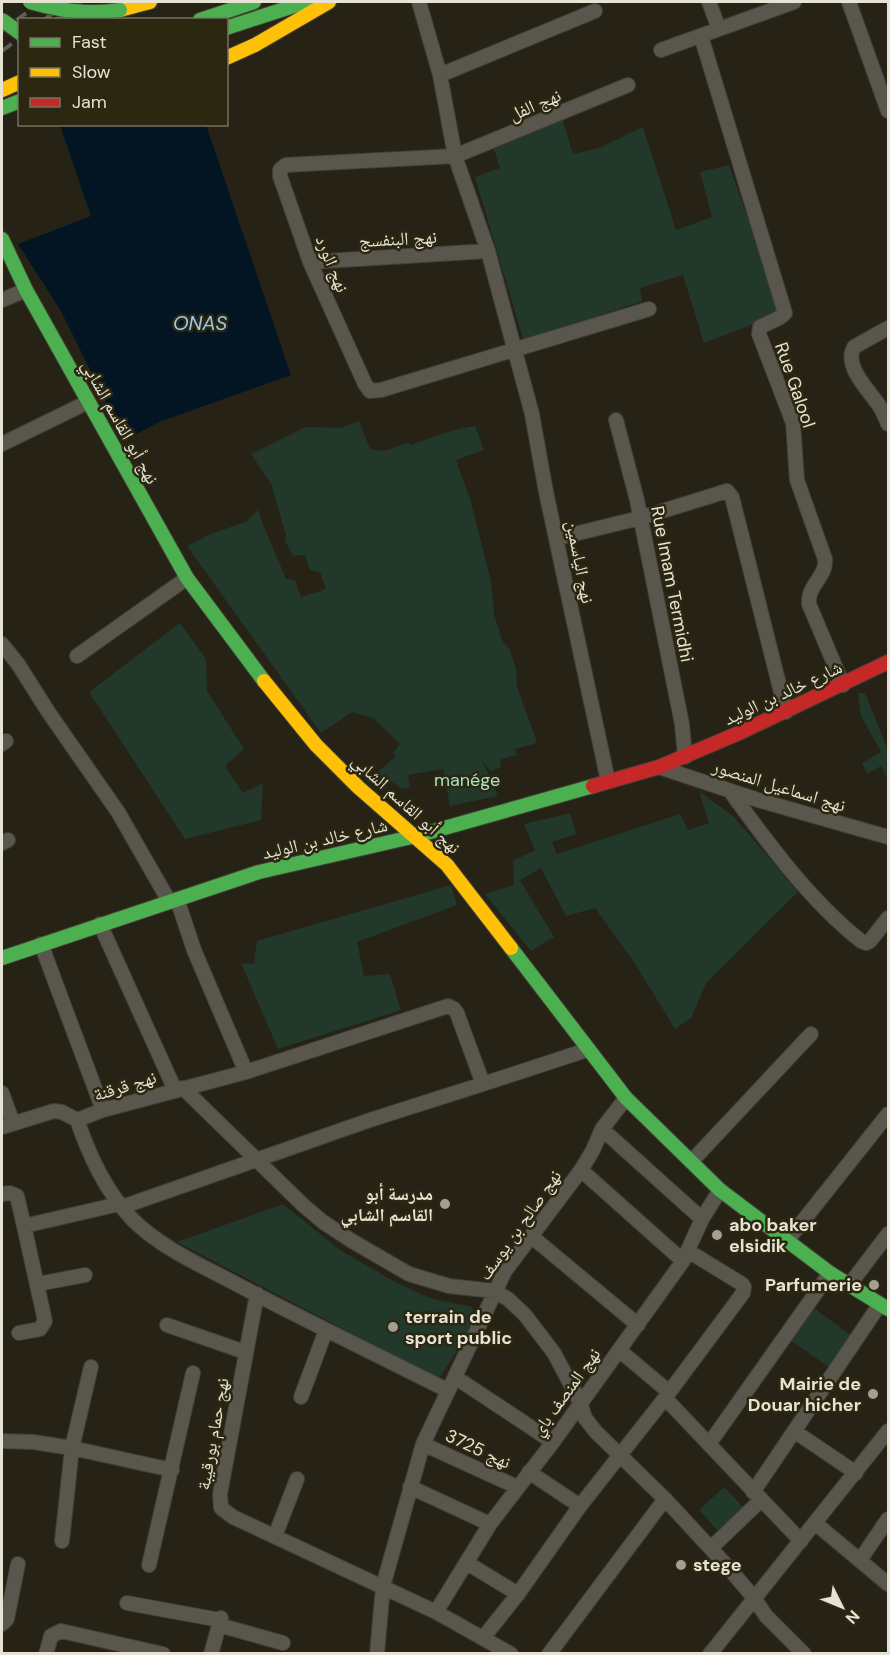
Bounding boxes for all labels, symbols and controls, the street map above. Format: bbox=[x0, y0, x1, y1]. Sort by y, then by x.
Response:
legend bbox=[18, 18, 228, 126]
text: Fast bbox=[72, 30, 107, 54]
text: Slow bbox=[72, 60, 111, 84]
street label: نهج الفل bbox=[505, 83, 565, 127]
text: Jam bbox=[72, 90, 107, 114]
street label: نهج البنفسج bbox=[358, 225, 438, 253]
street label: نهج الورد bbox=[310, 232, 354, 296]
water label: ONAS bbox=[173, 310, 227, 336]
street label: Rue Galool bbox=[769, 339, 821, 431]
street label: نهج أبو القاسم الشابي bbox=[74, 356, 164, 490]
street label: Rue Imam Termidhi bbox=[645, 504, 699, 664]
street label: نهج الياسمين bbox=[560, 518, 600, 606]
street label: شارع خالد بن الوليد bbox=[720, 655, 846, 731]
street label: نهج أبو القاسم الشابي bbox=[345, 749, 466, 861]
street label: نهج اسماعيل المنصور bbox=[709, 754, 848, 818]
park label: manége bbox=[434, 768, 500, 792]
street label: شارع خالد بن الوليد bbox=[260, 813, 390, 865]
street label: نهج قرقنة bbox=[91, 1065, 159, 1107]
street label: نهج صالح بن يوسف bbox=[473, 1165, 567, 1285]
place label: مدرسة أبو القاسم الشابي bbox=[340, 1182, 433, 1229]
marker: مدرسة أبو القاسم الشابي bbox=[438, 1197, 452, 1211]
place label: abo baker elsidik bbox=[729, 1213, 817, 1258]
marker: abo baker elsidik bbox=[710, 1228, 724, 1242]
place label: Parfumerie bbox=[765, 1273, 862, 1297]
marker: Parfumerie bbox=[867, 1278, 881, 1292]
place label: terrain de sport public bbox=[405, 1305, 512, 1350]
marker: terrain de sport public bbox=[386, 1320, 400, 1334]
street label: نهج المنصف باي bbox=[526, 1343, 608, 1442]
place label: Mairie de Douar hicher bbox=[748, 1372, 861, 1417]
street label: نهج حمام بورقيبة bbox=[191, 1376, 235, 1492]
marker: Mairie de Douar hicher bbox=[866, 1387, 880, 1401]
street label: نهج 3725 bbox=[441, 1423, 515, 1475]
place label: stege bbox=[693, 1553, 742, 1577]
marker: stege bbox=[674, 1558, 688, 1572]
north arrow bbox=[812, 1577, 872, 1637]
text: N bbox=[841, 1605, 864, 1628]

